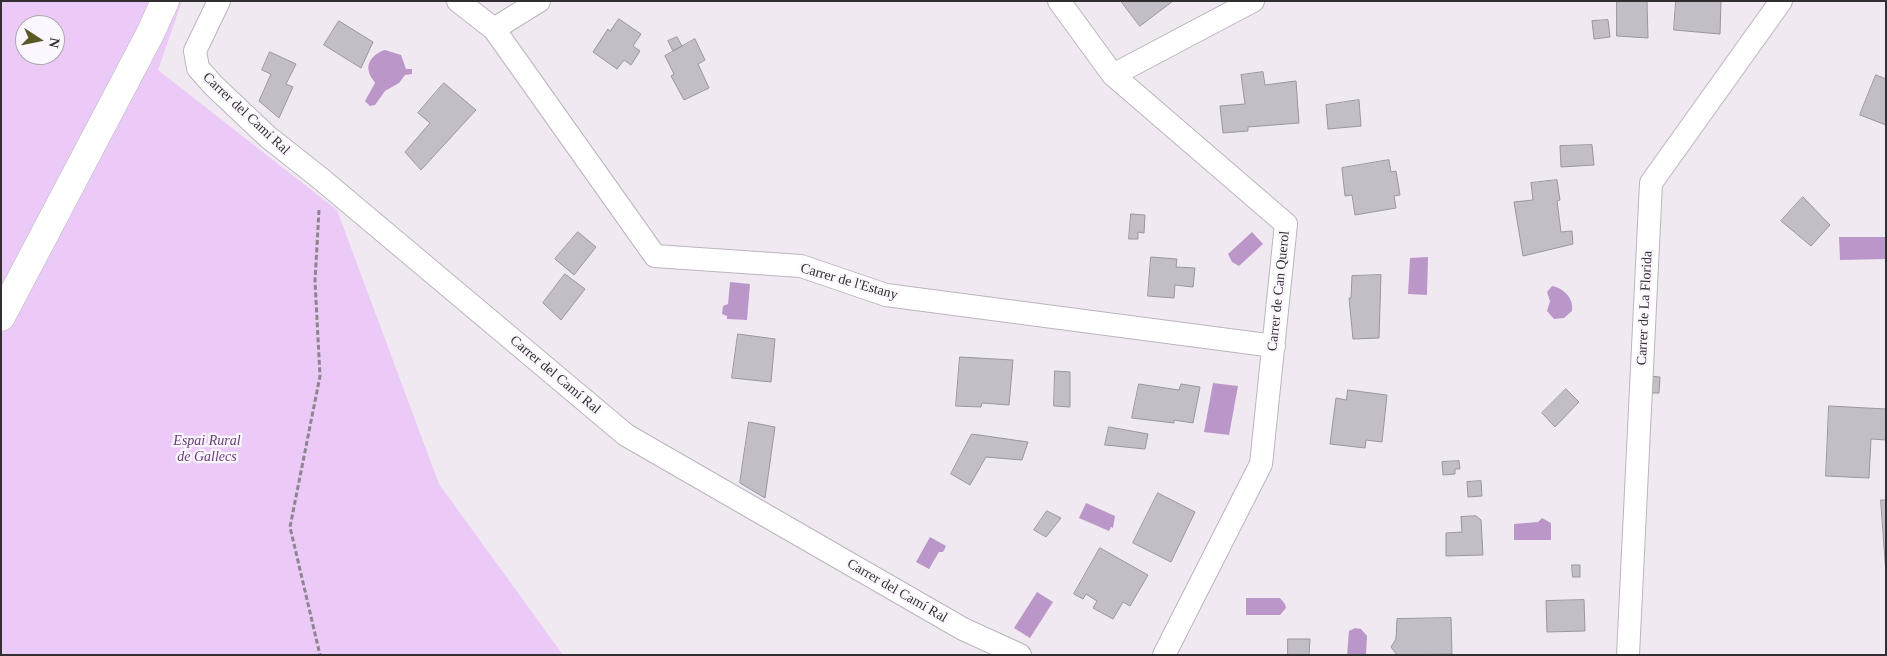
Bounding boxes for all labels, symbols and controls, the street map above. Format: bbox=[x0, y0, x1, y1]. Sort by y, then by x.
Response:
north arrow bbox=[15, 15, 65, 65]
text: N bbox=[46, 36, 63, 49]
street label: Carrer del Camí Ral bbox=[199, 69, 293, 159]
street label: Carrer de Can Querol bbox=[1264, 230, 1294, 352]
street label: Carrer de La Florida bbox=[1634, 250, 1656, 366]
street label: Carrer de l'Estany bbox=[798, 260, 900, 304]
street label: Carrer del Camí Ral bbox=[506, 332, 604, 418]
park label: Espai Rural de Gallecs bbox=[173, 433, 241, 466]
street label: Carrer del Camí Ral bbox=[844, 555, 950, 627]

